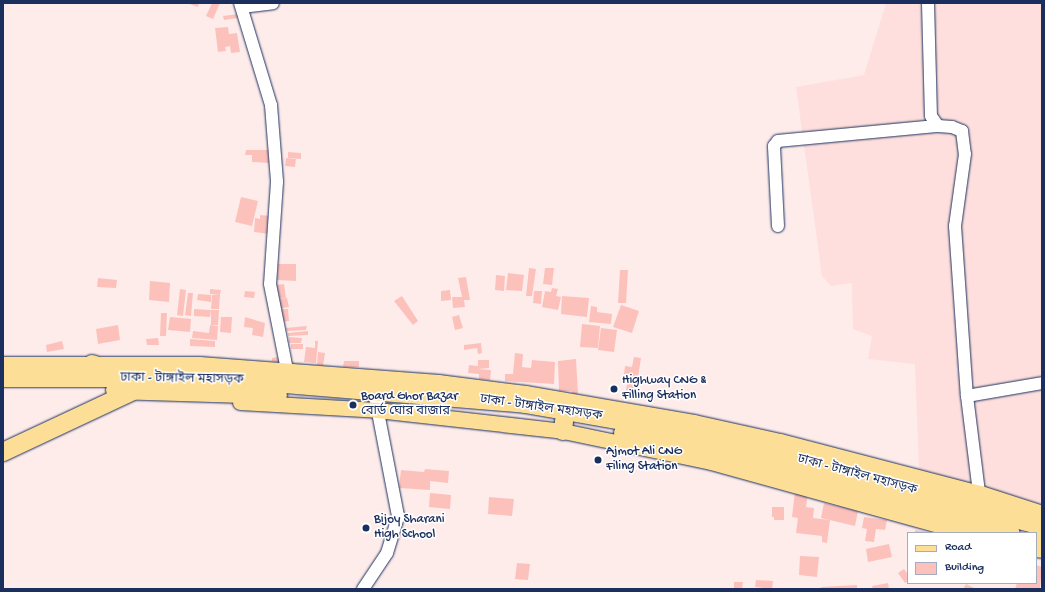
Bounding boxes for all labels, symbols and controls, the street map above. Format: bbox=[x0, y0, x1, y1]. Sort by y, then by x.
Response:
street label: ঢাকা - টাঙ্গাইল মহাসড়ক bbox=[120, 371, 244, 389]
place label: Highway CNG & Filling Station bbox=[622, 374, 706, 405]
marker: Highway CNG & Filling Station bbox=[609, 384, 619, 394]
place label: Board Ghor Bazar বোর্ড ঘোর বাজার bbox=[361, 390, 458, 421]
street label: ঢাকা - টাঙ্গাইল মহাসড়ক bbox=[479, 393, 603, 425]
marker: Board Ghor Bazar বোর্ড ঘোর বাজার bbox=[348, 400, 358, 410]
place label: Ajmot Ali CNG Filing Station bbox=[606, 445, 682, 476]
street label: ঢাকা - টাঙ্গাইল মহাসড়ক bbox=[795, 452, 919, 500]
marker: Ajmot Ali CNG Filing Station bbox=[593, 455, 603, 465]
place label: Bijoy Sharani High School bbox=[374, 513, 445, 544]
marker: Bijoy Sharani High School bbox=[361, 523, 371, 533]
legend bbox=[907, 532, 1037, 584]
text: Road bbox=[945, 541, 971, 555]
text: Building bbox=[945, 561, 984, 575]

